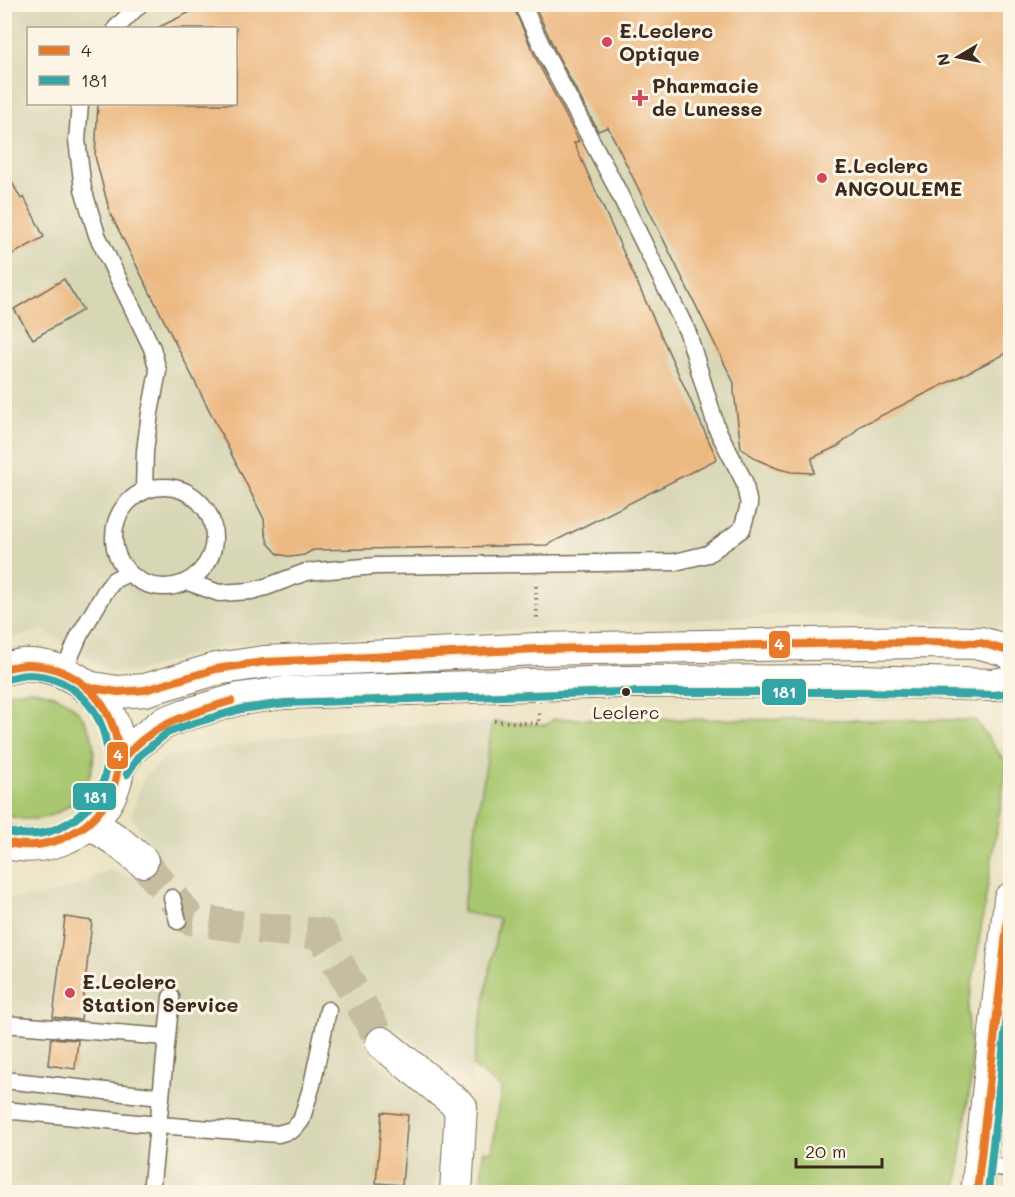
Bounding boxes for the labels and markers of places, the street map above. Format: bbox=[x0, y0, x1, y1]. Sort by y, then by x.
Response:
place label: E.Leclerc Optique bbox=[619, 17, 713, 66]
marker: E.Leclerc Optique bbox=[600, 35, 614, 49]
place label: Pharmacie de Lunesse bbox=[652, 72, 762, 121]
marker: Pharmacie de Lunesse bbox=[633, 91, 647, 105]
place label: E.Leclerc ANGOULEME bbox=[834, 152, 962, 201]
marker: E.Leclerc ANGOULEME bbox=[815, 171, 829, 185]
marker: Leclerc bbox=[620, 686, 632, 698]
place label: Leclerc bbox=[593, 700, 659, 724]
place label: E.Leclerc Station Service bbox=[82, 968, 239, 1017]
marker: E.Leclerc Station Service bbox=[63, 986, 77, 1000]

